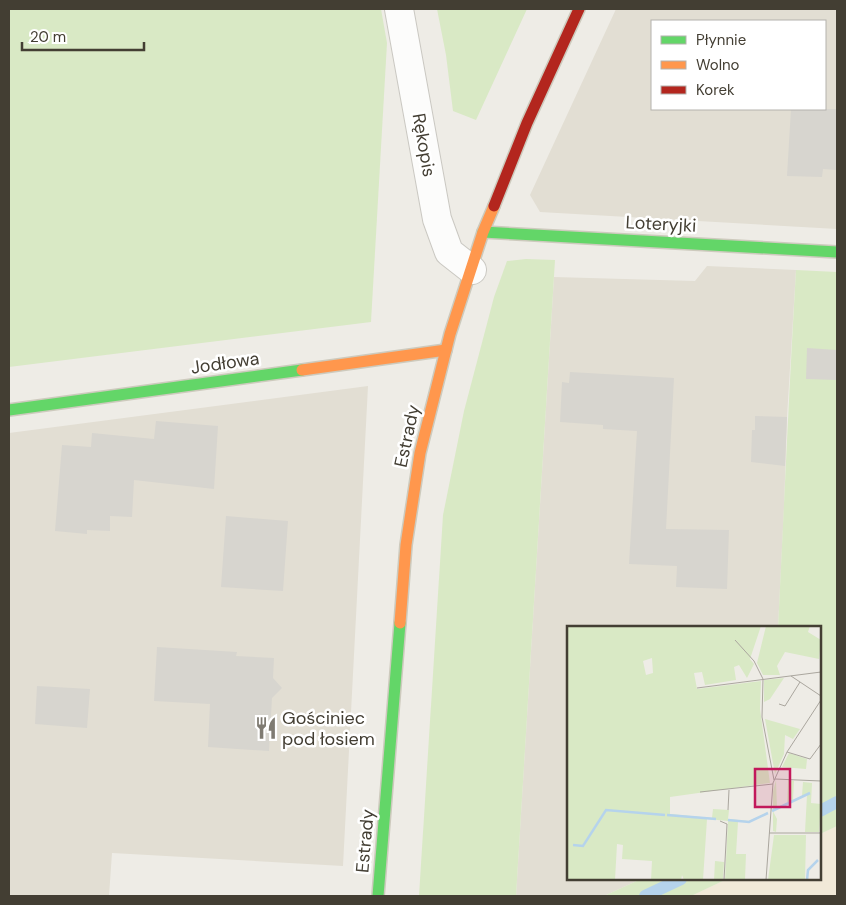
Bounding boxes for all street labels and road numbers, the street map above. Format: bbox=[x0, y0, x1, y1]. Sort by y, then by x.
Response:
street label: Rękopis bbox=[407, 111, 441, 179]
street label: Loteryjki bbox=[625, 210, 697, 238]
street label: Jodłowa bbox=[189, 346, 261, 380]
street label: Estrady bbox=[389, 402, 425, 470]
street label: Estrady bbox=[350, 808, 380, 874]

